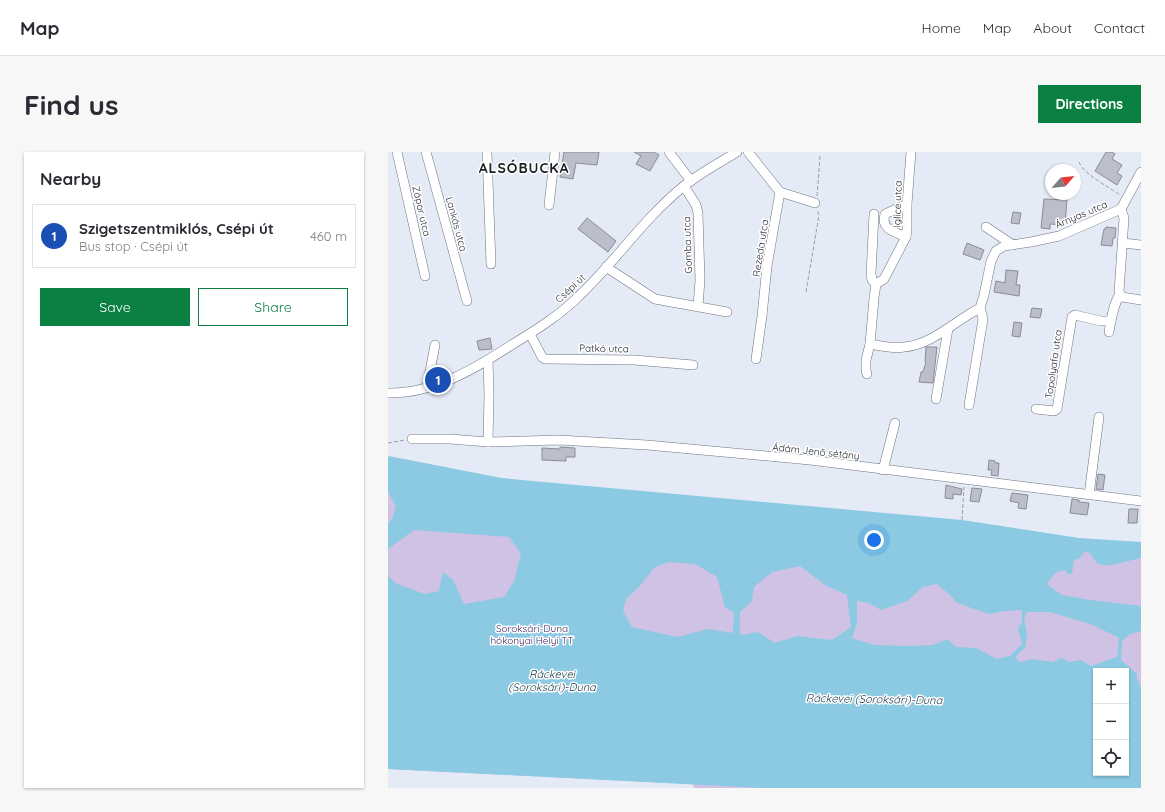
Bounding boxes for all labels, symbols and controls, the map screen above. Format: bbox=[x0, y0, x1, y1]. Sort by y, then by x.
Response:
text: Map bbox=[20, 16, 59, 40]
text: Home bbox=[922, 19, 961, 37]
text: Map bbox=[983, 19, 1011, 37]
text: About bbox=[1033, 19, 1072, 37]
text: Contact bbox=[1094, 19, 1145, 37]
button: Directions bbox=[1038, 85, 1141, 123]
text: Find us bbox=[24, 87, 118, 122]
district label: ALSÓBUCKA bbox=[479, 159, 569, 177]
north arrow bbox=[1045, 164, 1081, 200]
text: Nearby bbox=[40, 168, 101, 189]
street label: Iglice utca bbox=[890, 180, 905, 228]
street label: Zápor utca bbox=[409, 185, 434, 238]
street label: Lankás utca bbox=[443, 195, 470, 253]
street label: Árnyas utca bbox=[1053, 198, 1109, 231]
street label: Gomba utca bbox=[680, 216, 695, 274]
text: Szigetszentmiklós, Csépi út bbox=[79, 219, 274, 238]
street label: Rezeda utca bbox=[750, 219, 771, 278]
text: 1 bbox=[51, 228, 57, 244]
text: 460 m bbox=[310, 228, 347, 244]
text: Bus stop · Csépi út bbox=[79, 238, 188, 254]
street label: Csépi út bbox=[552, 271, 589, 306]
button: Save bbox=[40, 288, 190, 326]
button: Share bbox=[198, 288, 348, 326]
street label: Topolyafa utca bbox=[1042, 329, 1065, 399]
street label: Patkó utca bbox=[579, 342, 629, 355]
pin: 1 bbox=[425, 365, 451, 395]
street label: Ádám Jenő sétány bbox=[772, 440, 860, 463]
your location bbox=[864, 530, 884, 550]
park label: Soroksári-Duna hókonyai Helyi TT bbox=[490, 622, 574, 647]
water label: Ráckevei (Soroksári)-Duna bbox=[508, 667, 597, 694]
map controls bbox=[1093, 668, 1129, 776]
button: + bbox=[1093, 668, 1129, 704]
water label: Ráckevei (Soroksári)-Duna bbox=[806, 691, 944, 707]
button: − bbox=[1093, 704, 1129, 740]
button: locate bbox=[1093, 740, 1129, 776]

